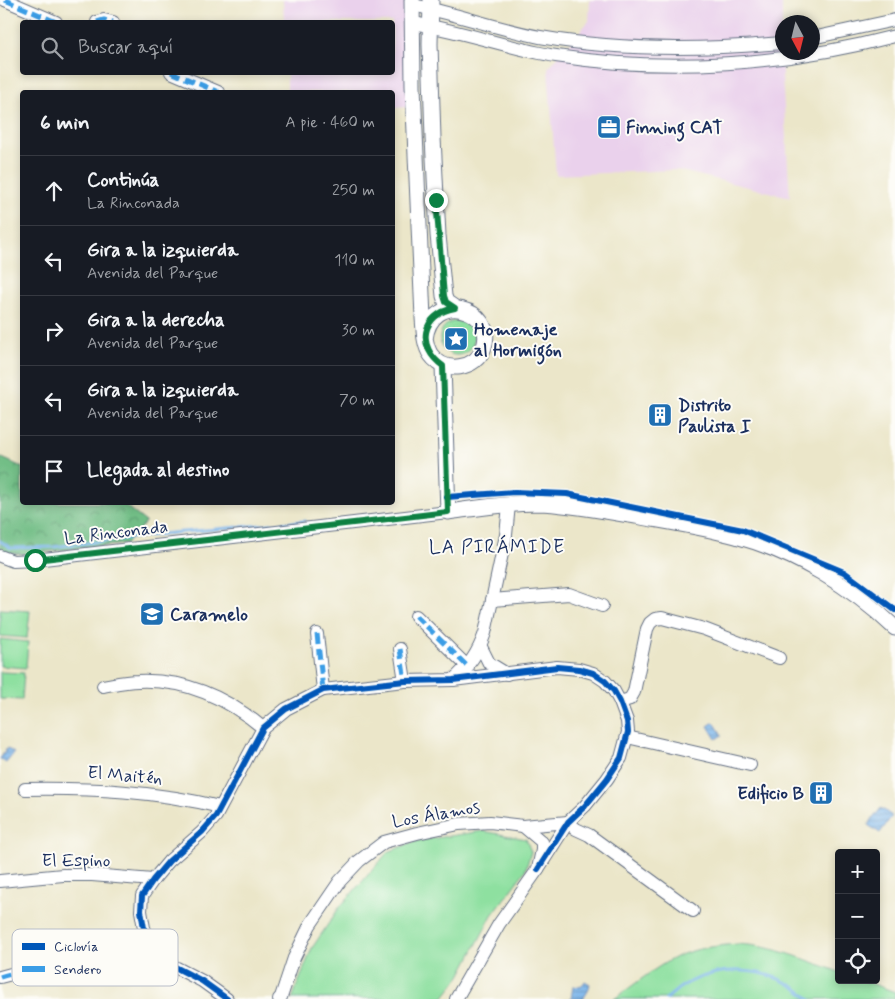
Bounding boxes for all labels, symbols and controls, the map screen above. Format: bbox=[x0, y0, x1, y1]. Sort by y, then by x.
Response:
north arrow bbox=[775, 15, 820, 60]
search box bbox=[20, 20, 395, 75]
icon: search bbox=[38, 34, 66, 62]
text: Buscar aquí bbox=[78, 35, 173, 60]
text: 6 min bbox=[40, 109, 90, 137]
text: A pie · 460 m bbox=[285, 112, 375, 133]
office icon: Finning CAT bbox=[596, 114, 622, 140]
place label: Finning CAT bbox=[626, 116, 723, 142]
text: Continúa bbox=[87, 168, 159, 193]
icon: ahead bbox=[40, 177, 68, 205]
text: 250 m bbox=[332, 180, 375, 201]
route end bbox=[425, 189, 448, 212]
text: La Rinconada bbox=[87, 193, 180, 214]
text: Gira a la izquierda bbox=[87, 238, 238, 263]
icon: left bbox=[40, 247, 68, 275]
text: 110 m bbox=[334, 250, 375, 271]
text: Avenida del Parque bbox=[87, 263, 218, 284]
text: Gira a la derecha bbox=[87, 308, 225, 333]
icon: right bbox=[40, 317, 68, 345]
place label: Homenaje al Hormigón bbox=[474, 318, 562, 365]
text: 30 m bbox=[342, 320, 375, 341]
place icon: Homenaje al Hormigón bbox=[443, 326, 469, 352]
text: Avenida del Parque bbox=[87, 333, 218, 354]
text: Gira a la izquierda bbox=[87, 378, 238, 403]
icon: left bbox=[40, 387, 68, 415]
text: 70 m bbox=[339, 390, 375, 411]
place label: Distrito Paulista I bbox=[678, 394, 751, 439]
building icon: Distrito Paulista I bbox=[647, 402, 673, 428]
text: Avenida del Parque bbox=[87, 403, 218, 424]
icon: arrive bbox=[40, 457, 68, 485]
text: Llegada al destino bbox=[87, 458, 229, 483]
street label: La Rinconada bbox=[63, 515, 169, 551]
district label: LA PIRÁMIDE bbox=[429, 534, 565, 560]
route start bbox=[24, 549, 47, 572]
school or university icon: Caramelo bbox=[139, 601, 165, 627]
place label: Caramelo bbox=[170, 603, 248, 627]
street label: El Maitén bbox=[86, 761, 163, 791]
building icon: Edificio B bbox=[808, 780, 834, 806]
place label: Edificio B bbox=[737, 782, 805, 806]
street label: Los Álamos bbox=[390, 795, 482, 835]
street label: El Espino bbox=[42, 849, 110, 873]
map controls bbox=[835, 849, 880, 984]
button: + bbox=[835, 849, 880, 894]
button: − bbox=[835, 894, 880, 939]
legend bbox=[12, 929, 178, 986]
text: Ciclovía bbox=[54, 938, 98, 956]
button: locate bbox=[835, 939, 880, 984]
text: Sendero bbox=[54, 961, 101, 979]

